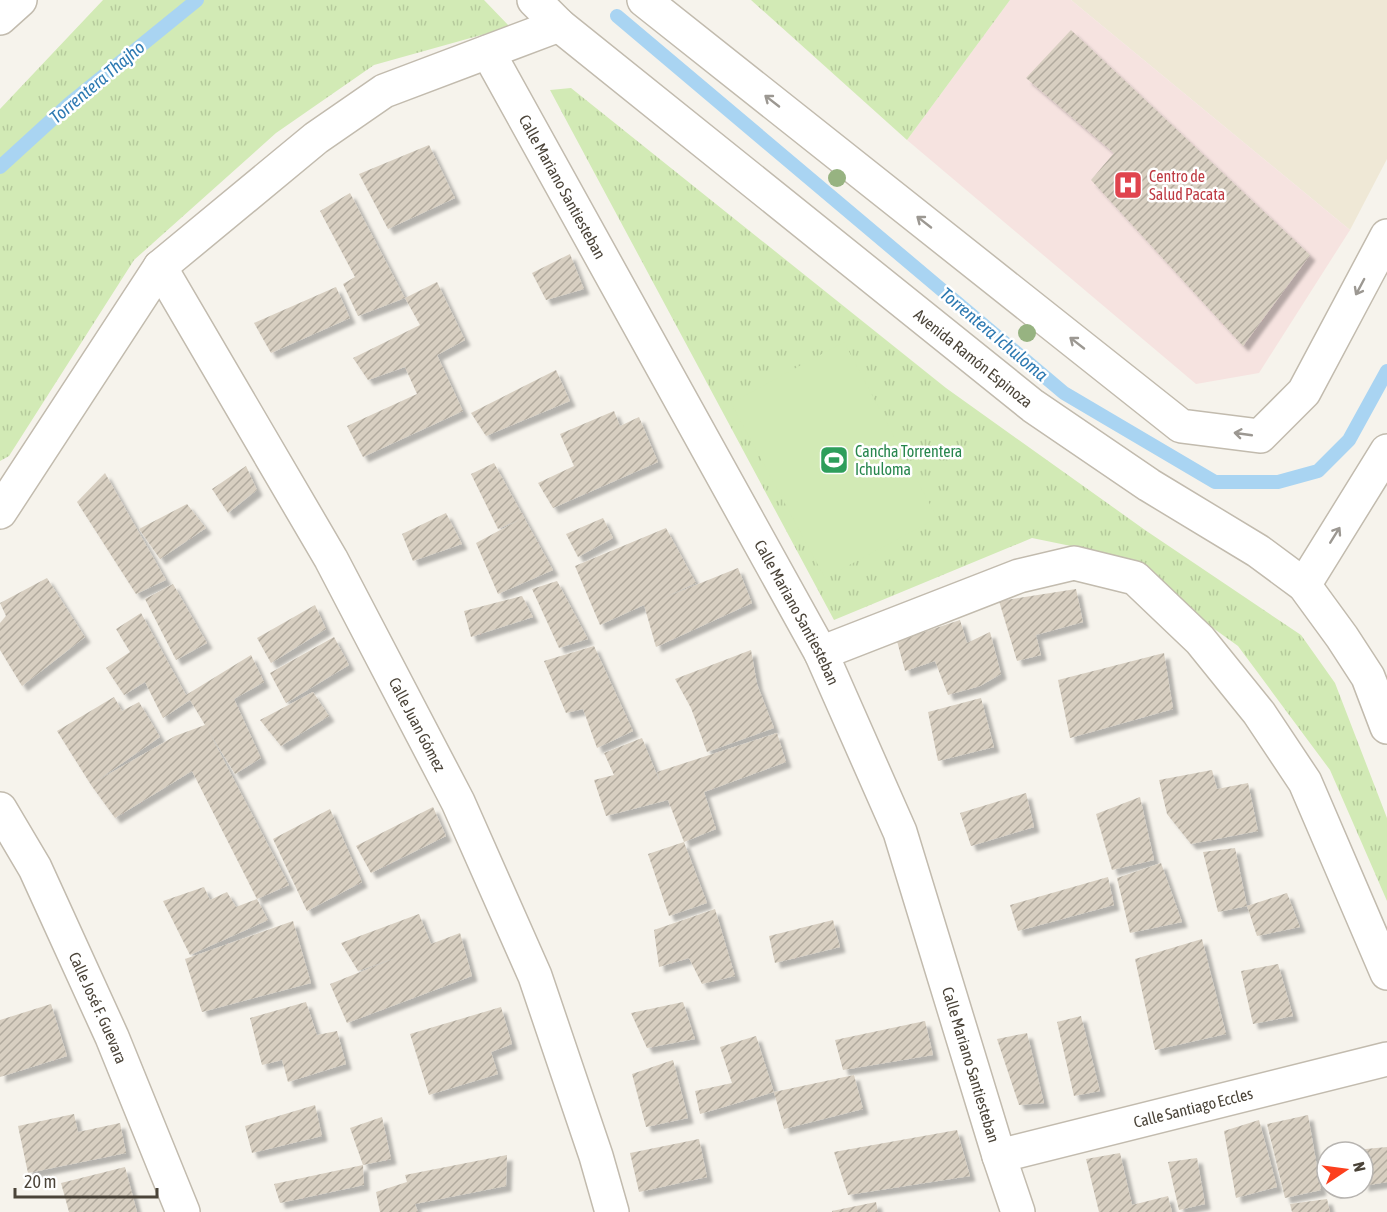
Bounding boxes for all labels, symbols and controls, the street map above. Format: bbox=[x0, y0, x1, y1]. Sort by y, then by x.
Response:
water label: Torrentera Thajho bbox=[45, 36, 149, 128]
one-way arrow bbox=[764, 95, 780, 108]
street label: Calle Mariano Santiesteban bbox=[516, 112, 610, 262]
place label: Centro de Salud Pacata bbox=[1149, 167, 1225, 203]
hospital icon: Centro de Salud Pacata bbox=[1112, 169, 1144, 201]
one-way arrow bbox=[917, 216, 933, 229]
one-way arrow bbox=[1354, 278, 1365, 296]
water label: Torrentera Ichuloma bbox=[936, 283, 1053, 386]
street label: Avenida Ramón Espinoza bbox=[910, 305, 1036, 411]
one-way arrow bbox=[1070, 337, 1086, 350]
one-way arrow bbox=[1234, 428, 1253, 439]
place label: Cancha Torrentera Ichuloma bbox=[855, 442, 962, 478]
sports icon: Cancha Torrentera Ichuloma bbox=[818, 444, 850, 476]
one-way arrow bbox=[1329, 527, 1342, 544]
street label: Calle Mariano Santiesteban bbox=[751, 537, 843, 688]
street label: Calle Juan Gómez bbox=[386, 674, 449, 775]
street label: Calle José F. Guevara bbox=[66, 949, 131, 1066]
street label: Calle Mariano Santiesteban bbox=[939, 985, 1003, 1145]
street label: Calle Santiago Eccles bbox=[1132, 1084, 1255, 1131]
north arrow bbox=[1315, 1140, 1375, 1200]
text: N bbox=[1350, 1160, 1369, 1173]
scale bar bbox=[15, 1161, 158, 1199]
text: 20 m bbox=[24, 1171, 56, 1192]

